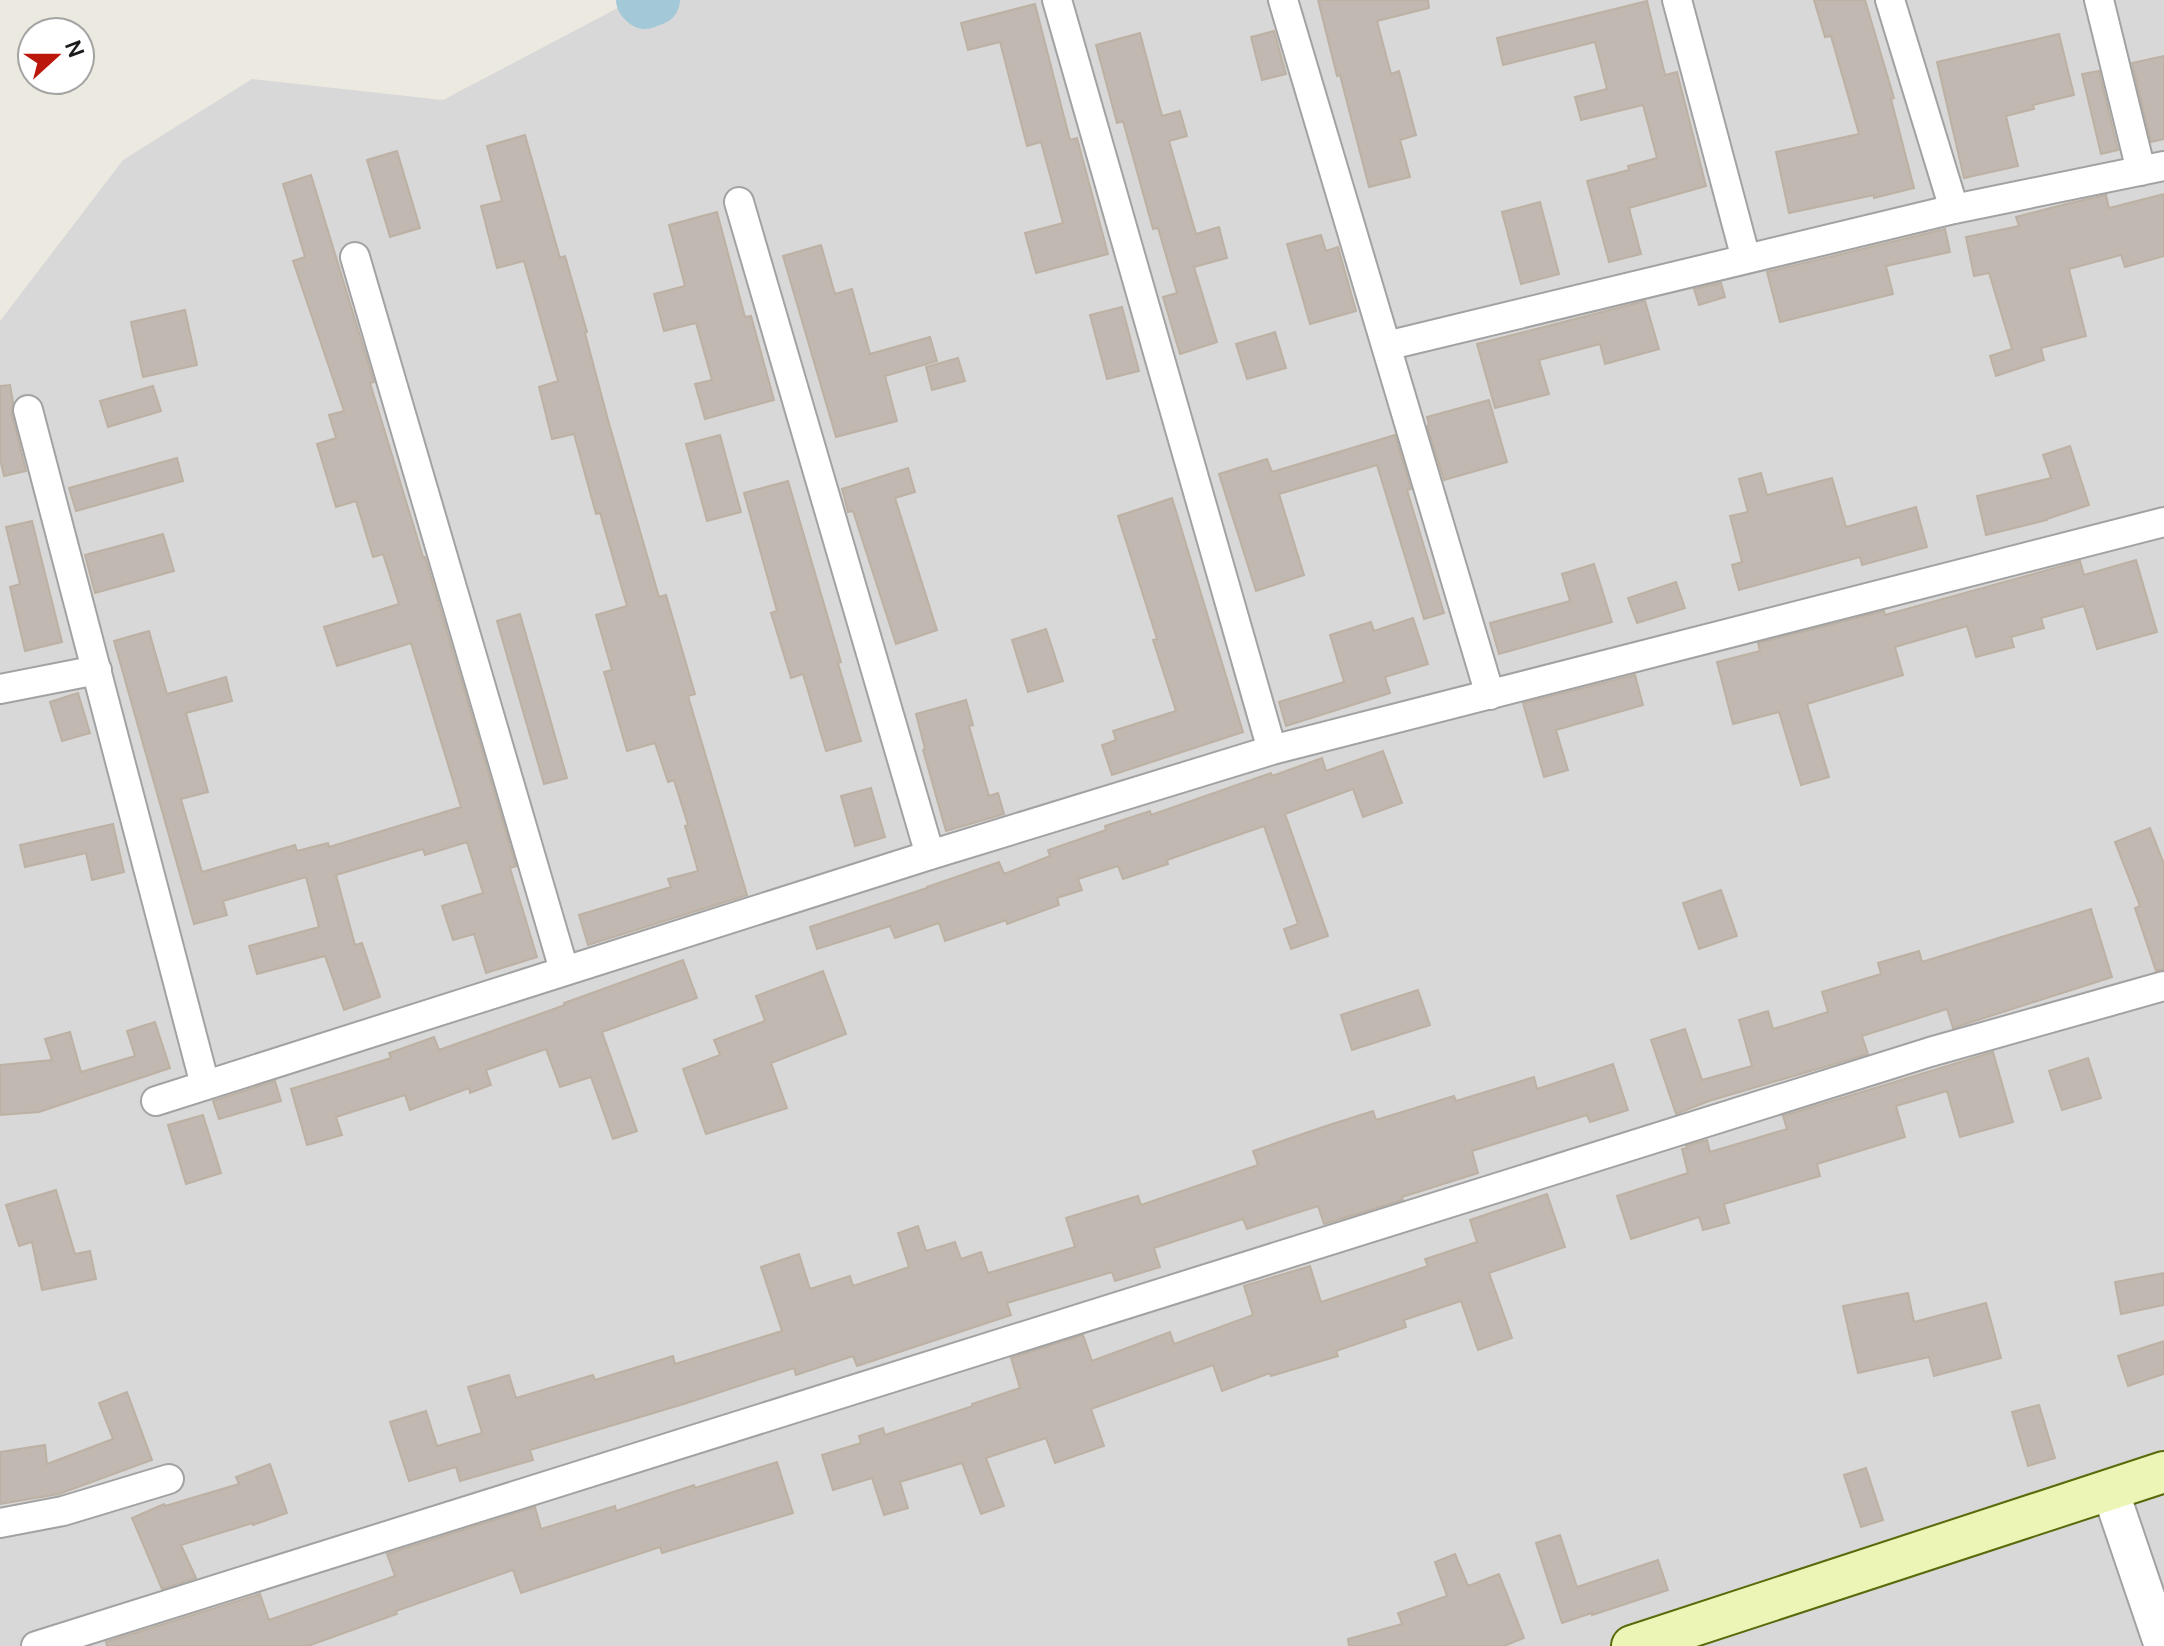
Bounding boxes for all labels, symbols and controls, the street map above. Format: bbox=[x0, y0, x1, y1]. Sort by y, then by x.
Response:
north arrow bbox=[16, 16, 96, 96]
text: N bbox=[58, 36, 92, 62]

